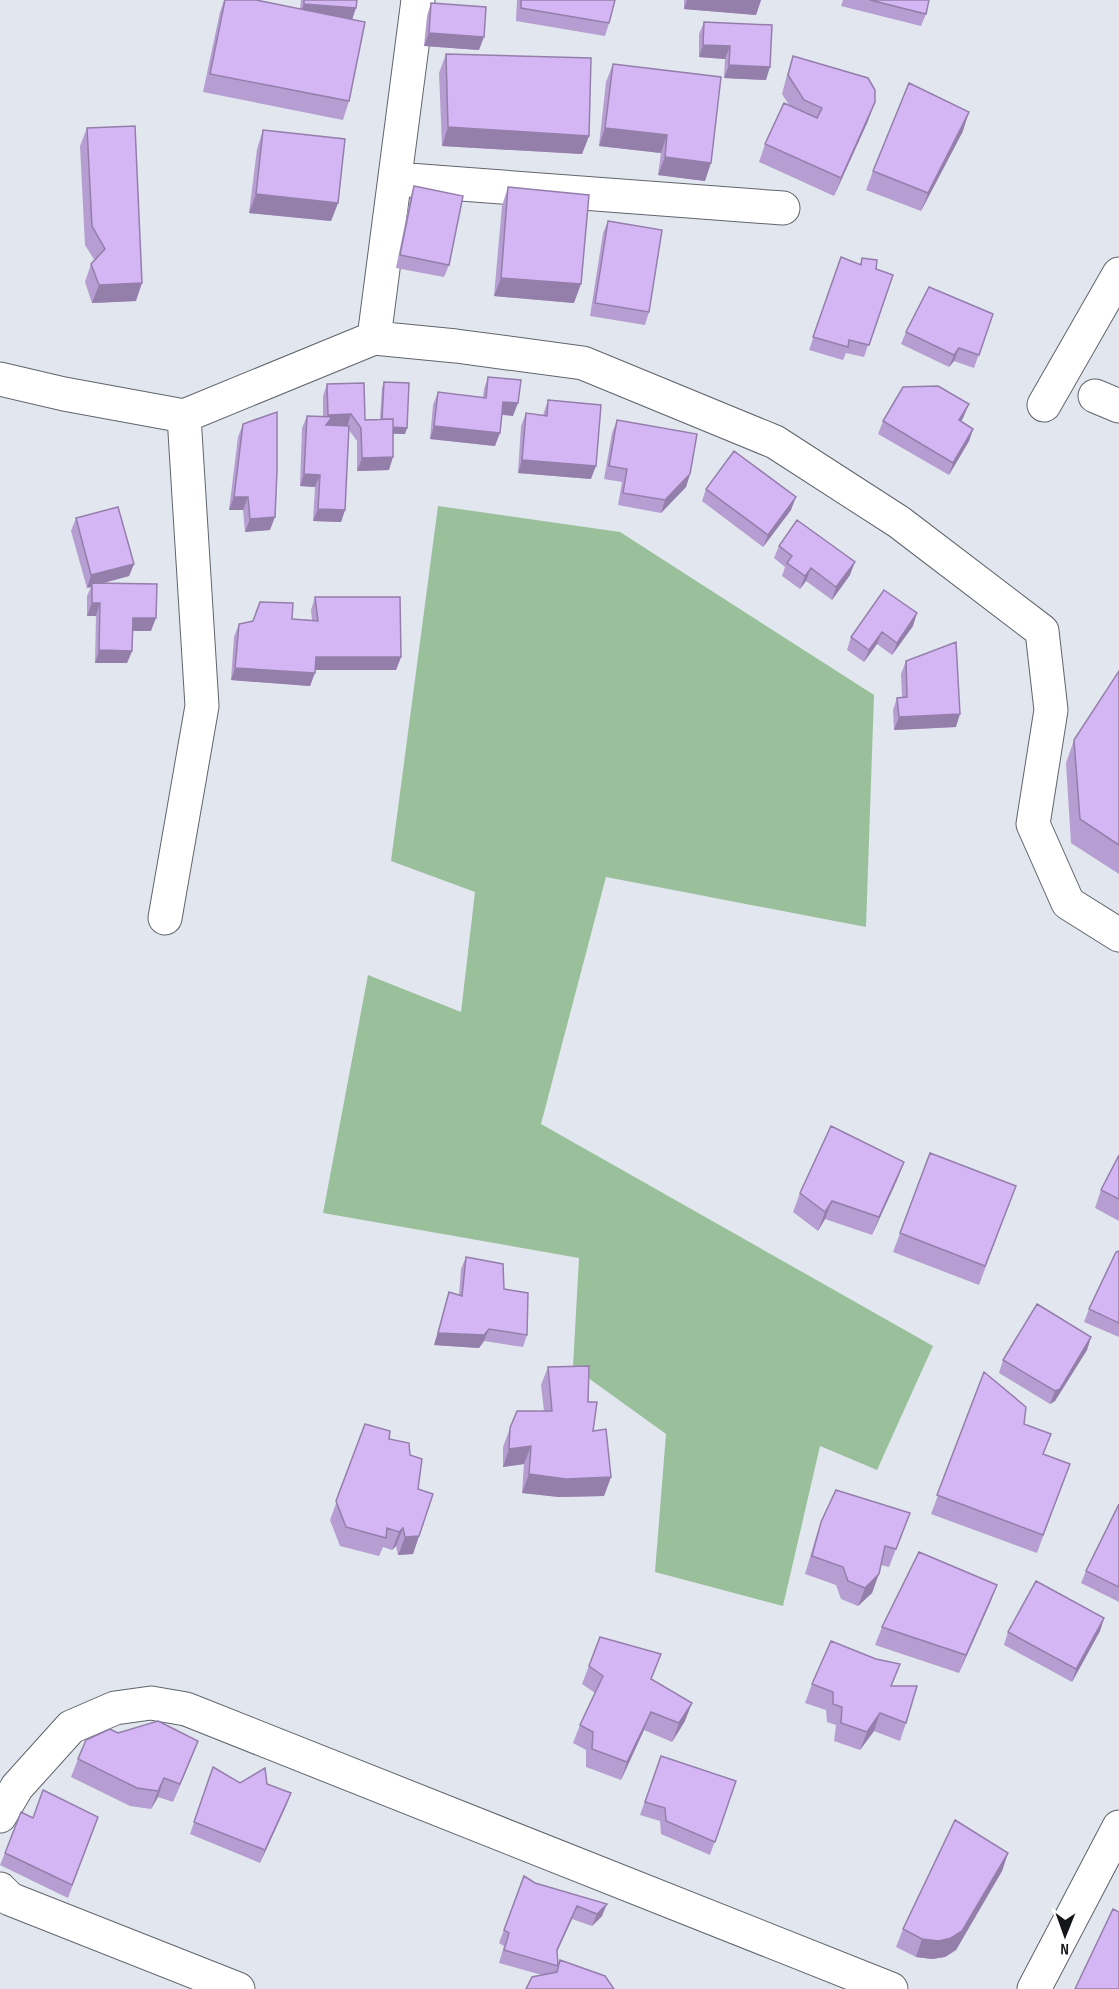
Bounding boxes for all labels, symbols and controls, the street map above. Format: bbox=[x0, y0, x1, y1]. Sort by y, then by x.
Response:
north arrow bbox=[1035, 1905, 1095, 1965]
text: N bbox=[1060, 1939, 1069, 1958]

